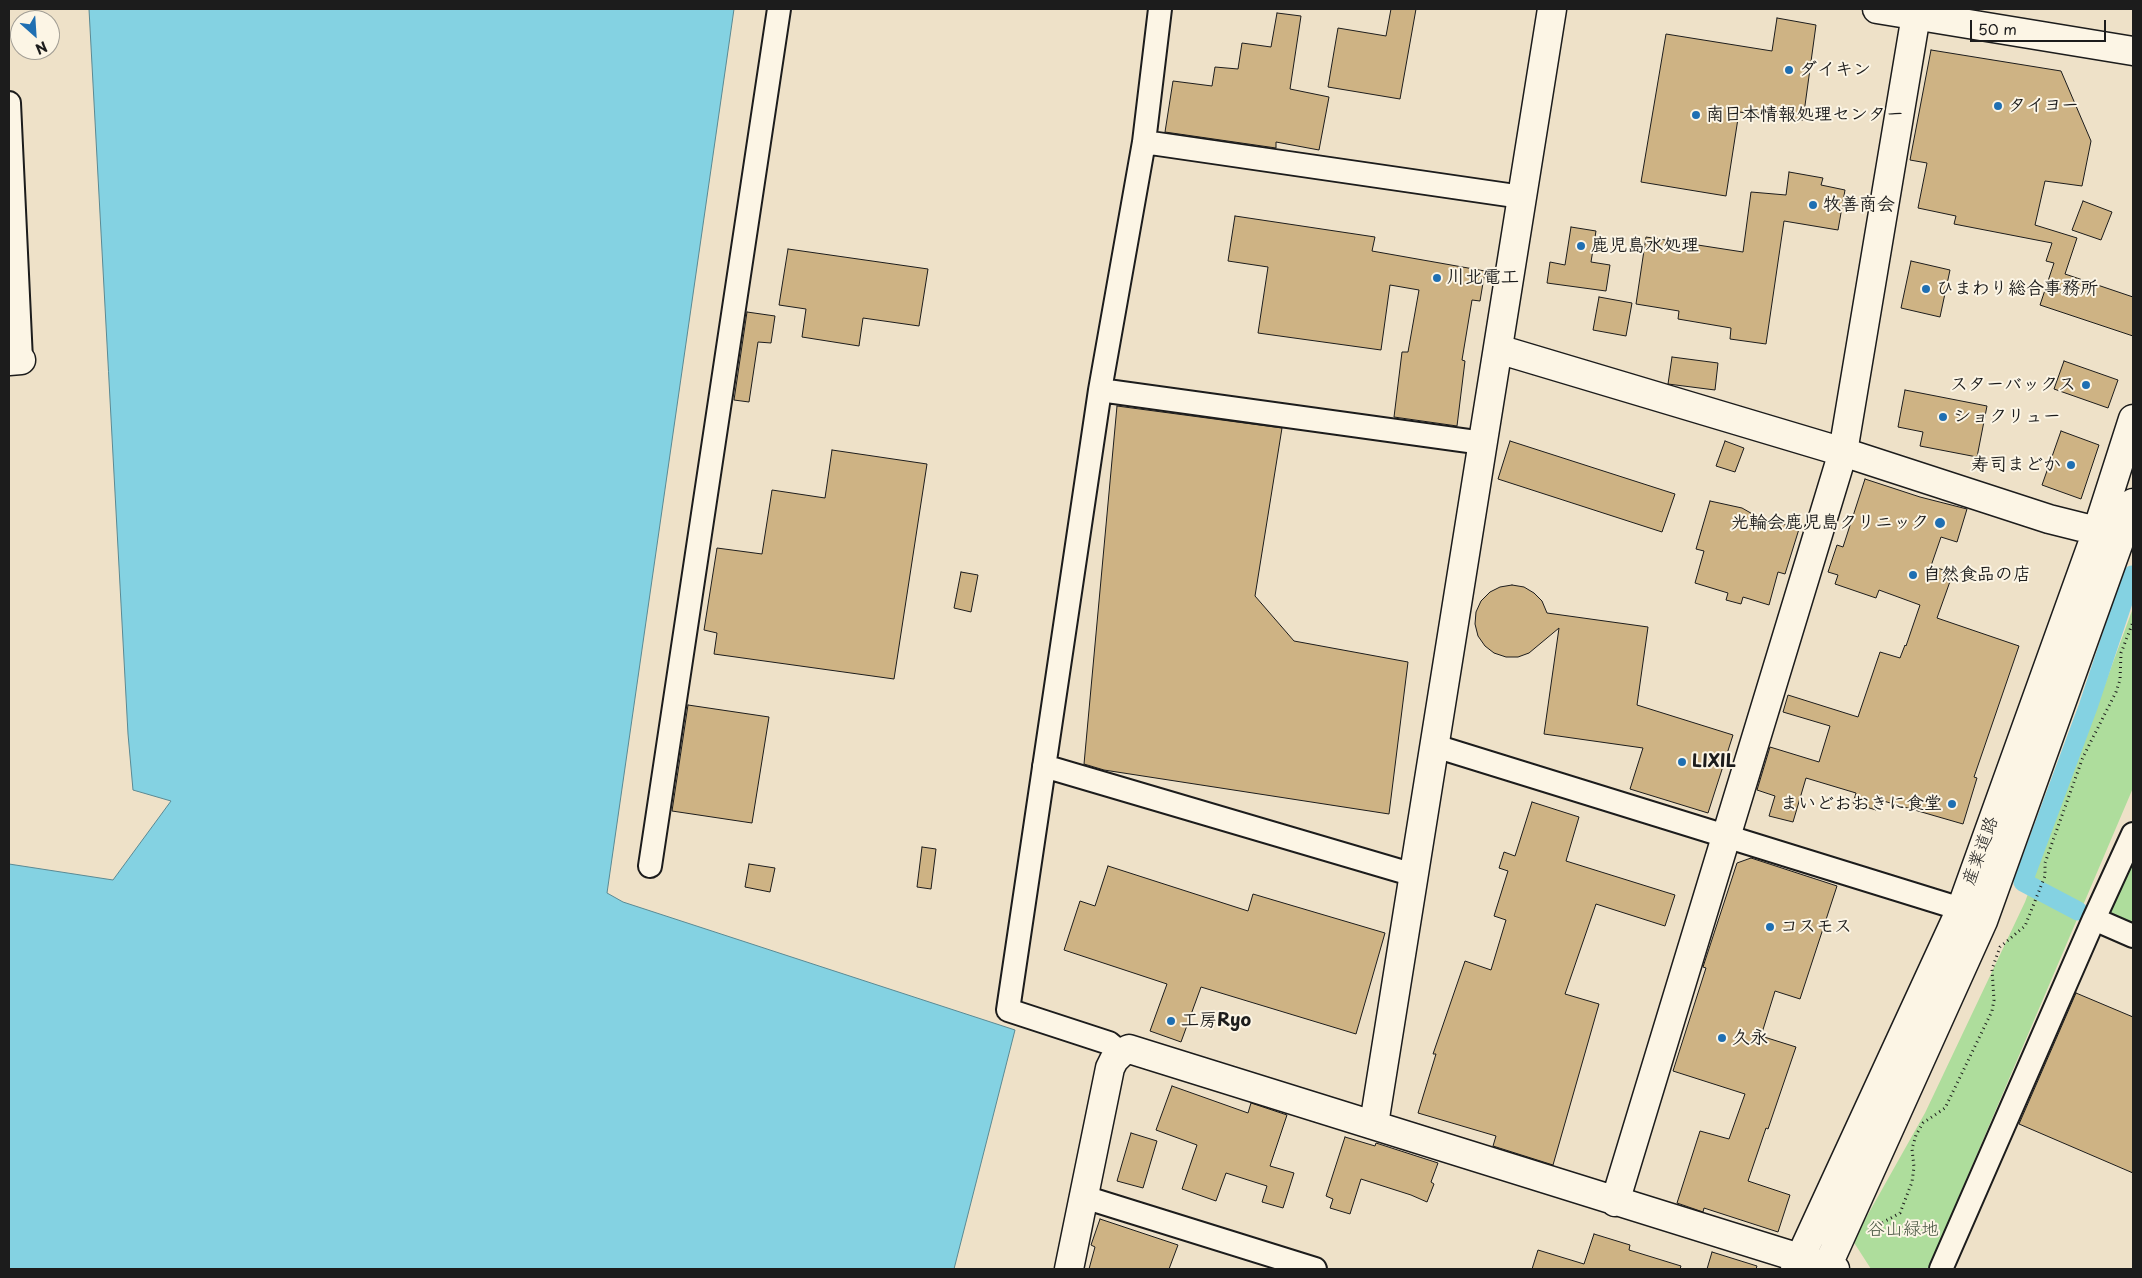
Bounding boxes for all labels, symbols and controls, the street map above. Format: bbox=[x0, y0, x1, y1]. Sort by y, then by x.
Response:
north arrow bbox=[10, 10, 60, 60]
scale bar bbox=[1972, 10, 2108, 42]
text: 50 m bbox=[1978, 17, 2017, 40]
text: N bbox=[32, 36, 51, 60]
place label: ダイキン bbox=[1799, 59, 1871, 81]
marker: ダイキン bbox=[1783, 64, 1795, 76]
place label: タイヨー bbox=[2008, 95, 2079, 117]
marker: タイヨー bbox=[1992, 100, 2004, 112]
place label: 南日本情報処理センター bbox=[1706, 104, 1904, 126]
marker: 南日本情報処理センター bbox=[1690, 109, 1702, 121]
place label: 牧善商会 bbox=[1823, 194, 1895, 216]
marker: 牧善商会 bbox=[1807, 199, 1819, 211]
place label: 鹿児島水処理 bbox=[1591, 235, 1699, 257]
marker: 鹿児島水処理 bbox=[1575, 240, 1587, 252]
place label: 川北電工 bbox=[1447, 267, 1519, 289]
marker: 川北電工 bbox=[1431, 272, 1443, 284]
place label: ひまわり総合事務所 bbox=[1936, 278, 2098, 300]
marker: ひまわり総合事務所 bbox=[1920, 283, 1932, 295]
place label: スターバックス bbox=[1950, 374, 2076, 396]
marker: スターバックス bbox=[2080, 379, 2092, 391]
place label: ショクリュー bbox=[1953, 406, 2061, 428]
marker: ショクリュー bbox=[1937, 411, 1949, 423]
place label: 寿司まどか bbox=[1971, 454, 2061, 476]
marker: 寿司まどか bbox=[2065, 459, 2077, 471]
place label: 光輪会鹿児島クリニック bbox=[1731, 512, 1929, 534]
marker: 光輪会鹿児島クリニック bbox=[1933, 516, 1947, 530]
place label: 自然食品の店 bbox=[1923, 564, 2031, 586]
marker: 自然食品の店 bbox=[1907, 569, 1919, 581]
place label: LIXIL bbox=[1692, 751, 1736, 773]
marker: LIXIL bbox=[1676, 756, 1688, 768]
place label: まいどおおきに食堂 bbox=[1780, 793, 1942, 815]
marker: まいどおおきに食堂 bbox=[1946, 798, 1958, 810]
street label: 産業道路 bbox=[1959, 813, 2003, 889]
place label: コスモス bbox=[1780, 916, 1852, 938]
marker: コスモス bbox=[1764, 921, 1776, 933]
place label: 工房Ryo bbox=[1181, 1010, 1251, 1032]
marker: 工房Ryo bbox=[1165, 1015, 1177, 1027]
place label: 久永 bbox=[1732, 1027, 1768, 1049]
marker: 久永 bbox=[1716, 1032, 1728, 1044]
park label: 谷山緑地 bbox=[1867, 1219, 1939, 1241]

